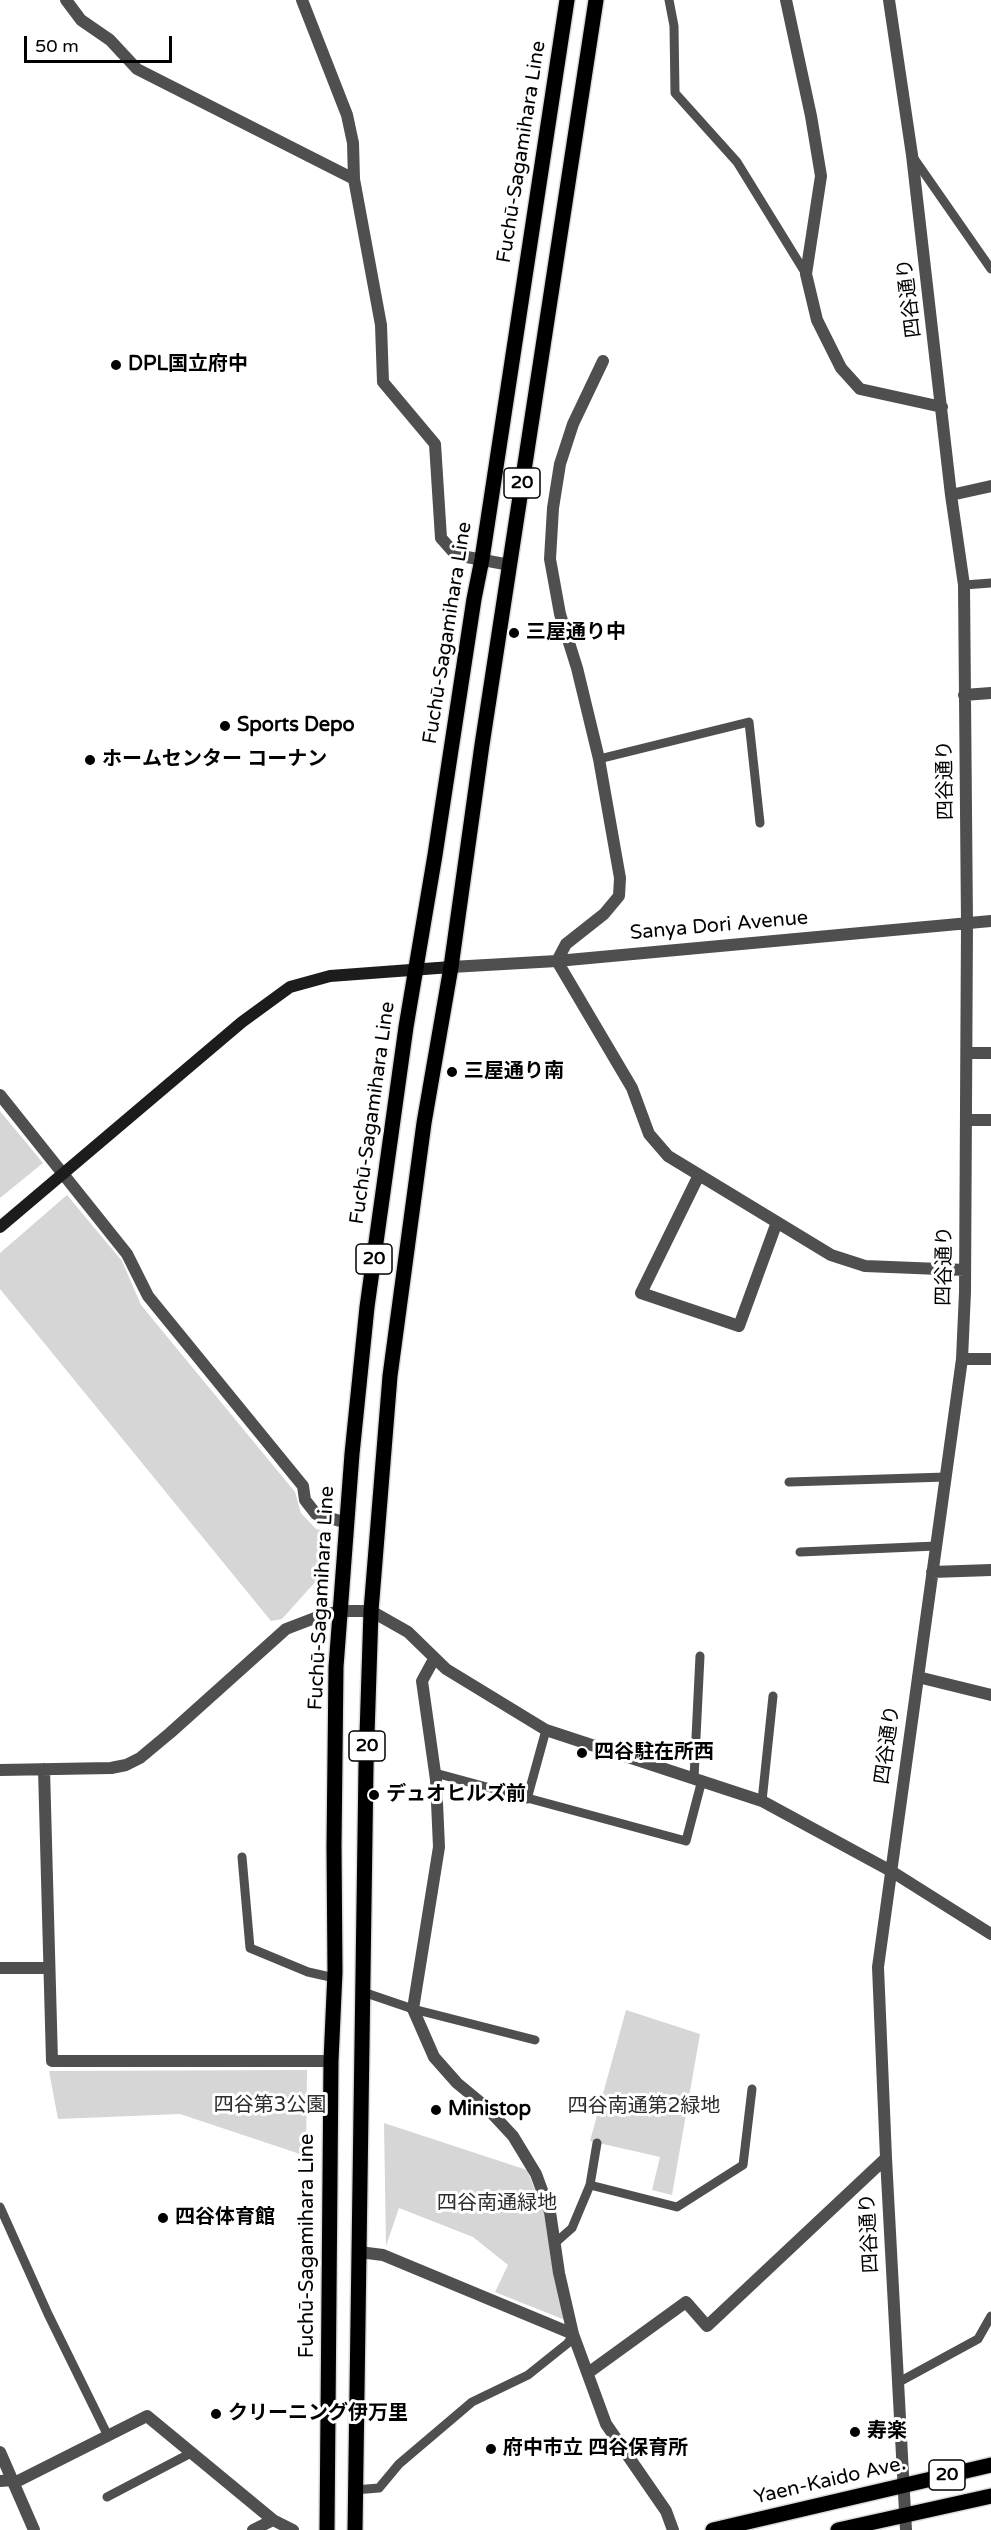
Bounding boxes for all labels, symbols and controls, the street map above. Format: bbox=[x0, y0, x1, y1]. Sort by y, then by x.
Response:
scale bar bbox=[27, 24, 176, 62]
text: 50 m bbox=[35, 35, 79, 57]
street label: Fuchū-Sagamihara Line bbox=[493, 39, 551, 265]
street label: 四谷通り bbox=[893, 257, 927, 339]
place label: DPL国立府中 bbox=[128, 353, 248, 377]
marker: DPL国立府中 bbox=[109, 358, 123, 372]
road number: 20 bbox=[504, 468, 540, 498]
street label: Fuchū-Sagamihara Line bbox=[419, 520, 477, 746]
place label: 三屋通り中 bbox=[526, 621, 626, 645]
marker: 三屋通り中 bbox=[507, 626, 521, 640]
place label: Sports Depo bbox=[237, 714, 355, 738]
marker: Sports Depo bbox=[218, 719, 232, 733]
street label: 四谷通り bbox=[933, 740, 959, 820]
place label: ホームセンター コーナン bbox=[102, 748, 327, 772]
marker: ホームセンター コーナン bbox=[83, 753, 97, 767]
street label: Sanya Dori Avenue bbox=[629, 906, 809, 946]
street label: Fuchū-Sagamihara Line bbox=[345, 1000, 401, 1226]
place label: 三屋通り南 bbox=[464, 1060, 564, 1084]
marker: 三屋通り南 bbox=[445, 1065, 459, 1079]
street label: 四谷通り bbox=[932, 1226, 958, 1306]
road number: 20 bbox=[356, 1244, 392, 1274]
street label: Fuchū-Sagamihara Line bbox=[304, 1485, 340, 1711]
street label: 四谷通り bbox=[871, 1704, 905, 1786]
road number: 20 bbox=[349, 1731, 385, 1761]
place label: 四谷駐在所西 bbox=[594, 1741, 714, 1765]
marker: 四谷駐在所西 bbox=[575, 1746, 589, 1760]
place label: デュオヒルズ前 bbox=[386, 1783, 526, 1807]
marker: デュオヒルズ前 bbox=[367, 1788, 381, 1802]
park label: 四谷第3公園 bbox=[214, 2094, 326, 2118]
park label: 四谷南通第2緑地 bbox=[568, 2095, 720, 2119]
place label: Ministop bbox=[448, 2098, 531, 2122]
marker: Ministop bbox=[429, 2103, 443, 2117]
street label: Fuchū-Sagamihara Line bbox=[296, 2134, 320, 2358]
park label: 四谷南通緑地 bbox=[437, 2192, 557, 2216]
street label: 四谷通り bbox=[856, 2192, 884, 2274]
place label: 四谷体育館 bbox=[175, 2206, 275, 2230]
marker: 四谷体育館 bbox=[156, 2211, 170, 2225]
place label: クリーニング伊万里 bbox=[228, 2402, 408, 2426]
marker: クリーニング伊万里 bbox=[209, 2407, 223, 2421]
place label: 寿楽 bbox=[867, 2420, 907, 2444]
marker: 寿楽 bbox=[848, 2425, 862, 2439]
place label: 府中市立 四谷保育所 bbox=[503, 2437, 688, 2461]
marker: 府中市立 四谷保育所 bbox=[484, 2442, 498, 2456]
street label: Yaen-Kaido Ave. bbox=[752, 2452, 908, 2510]
road number: 20 bbox=[929, 2460, 965, 2490]

